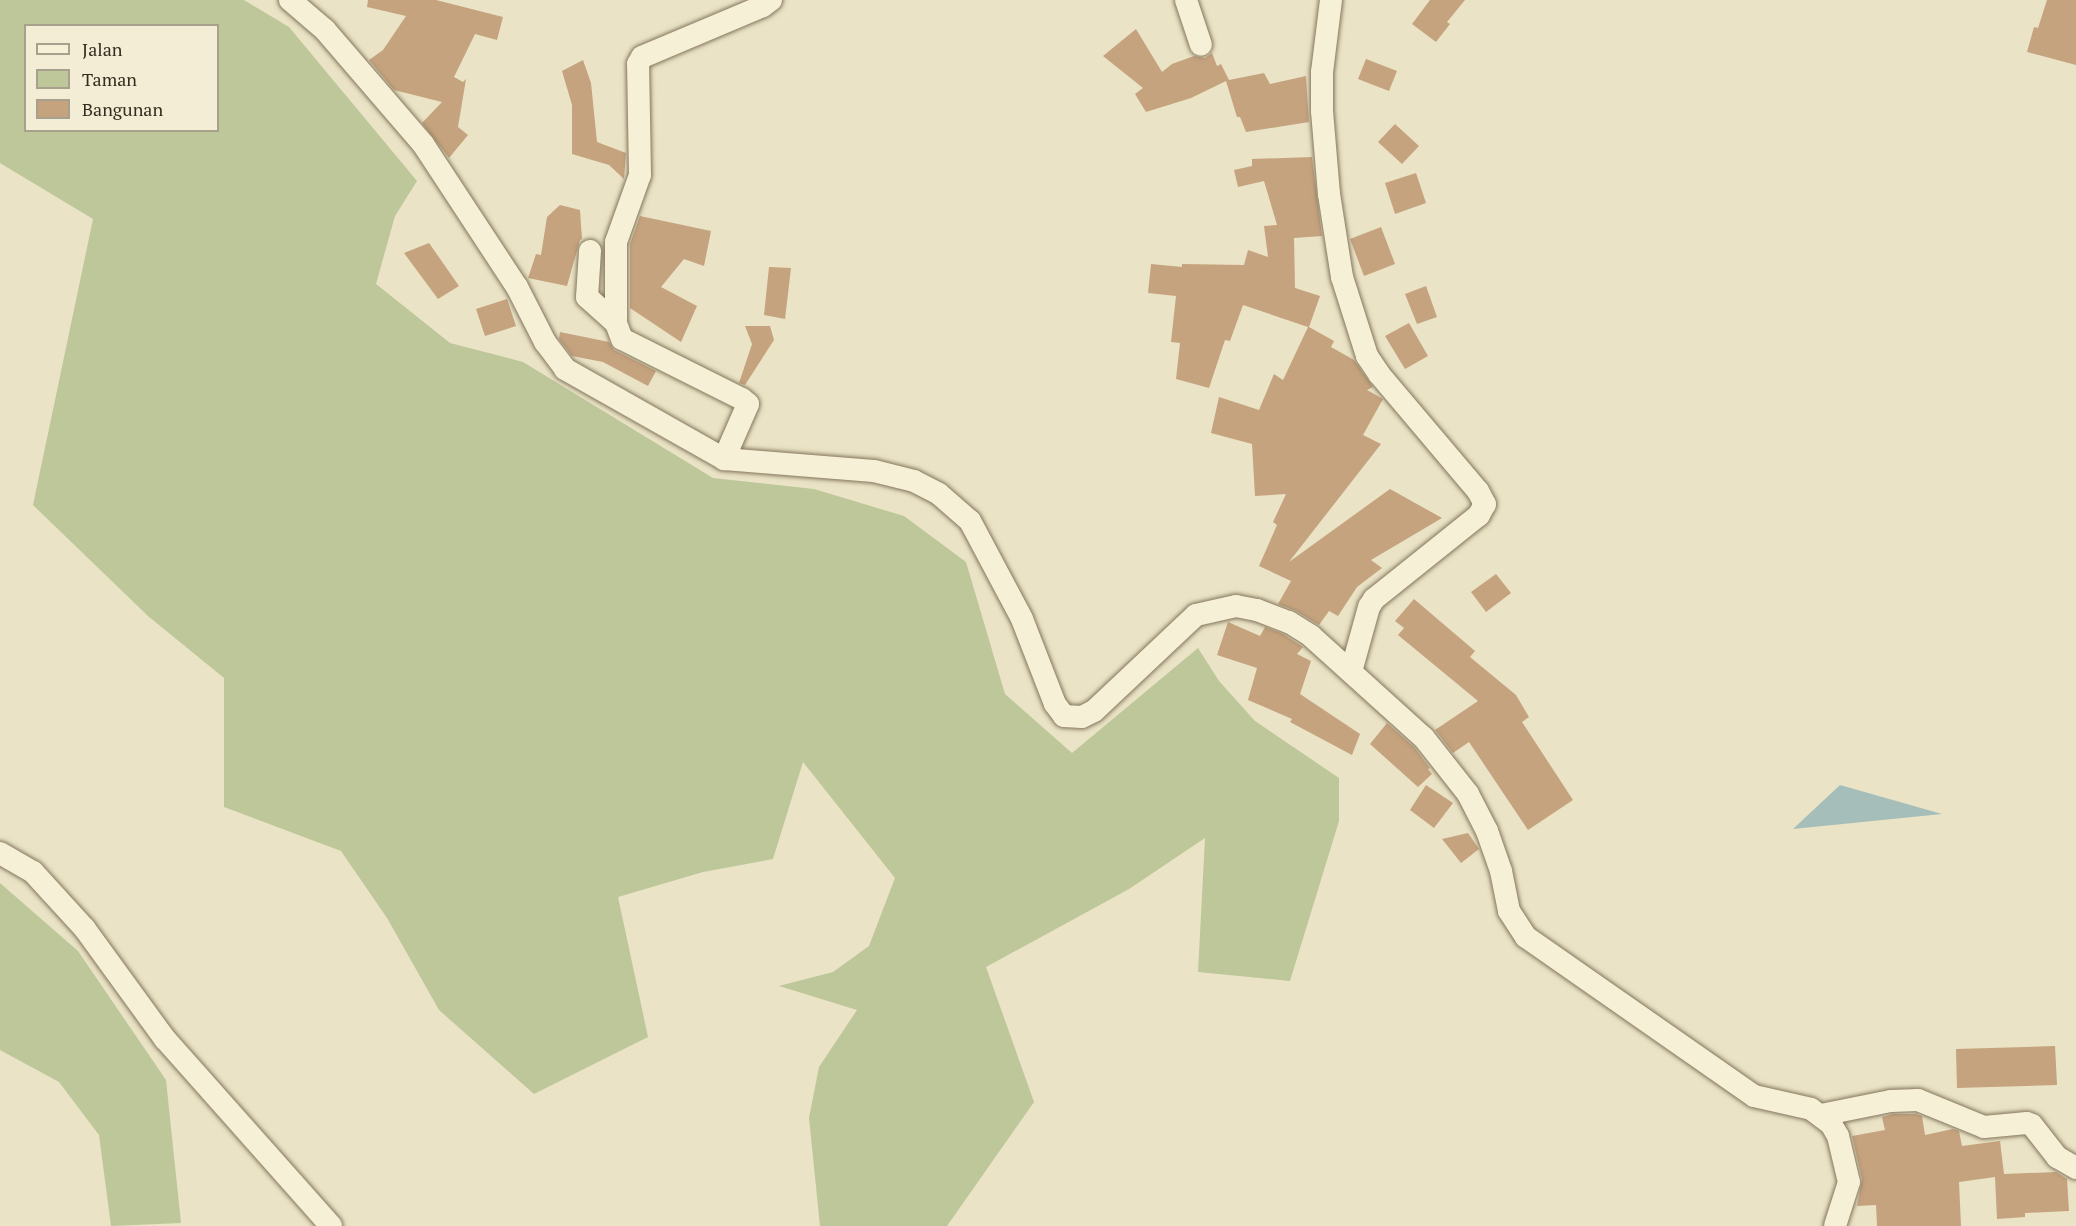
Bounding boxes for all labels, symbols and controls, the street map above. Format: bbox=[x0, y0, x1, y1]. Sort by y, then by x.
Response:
legend bbox=[24, 24, 219, 132]
text: Jalan bbox=[82, 37, 122, 61]
text: Taman bbox=[82, 67, 137, 91]
text: Bangunan bbox=[82, 97, 163, 121]

